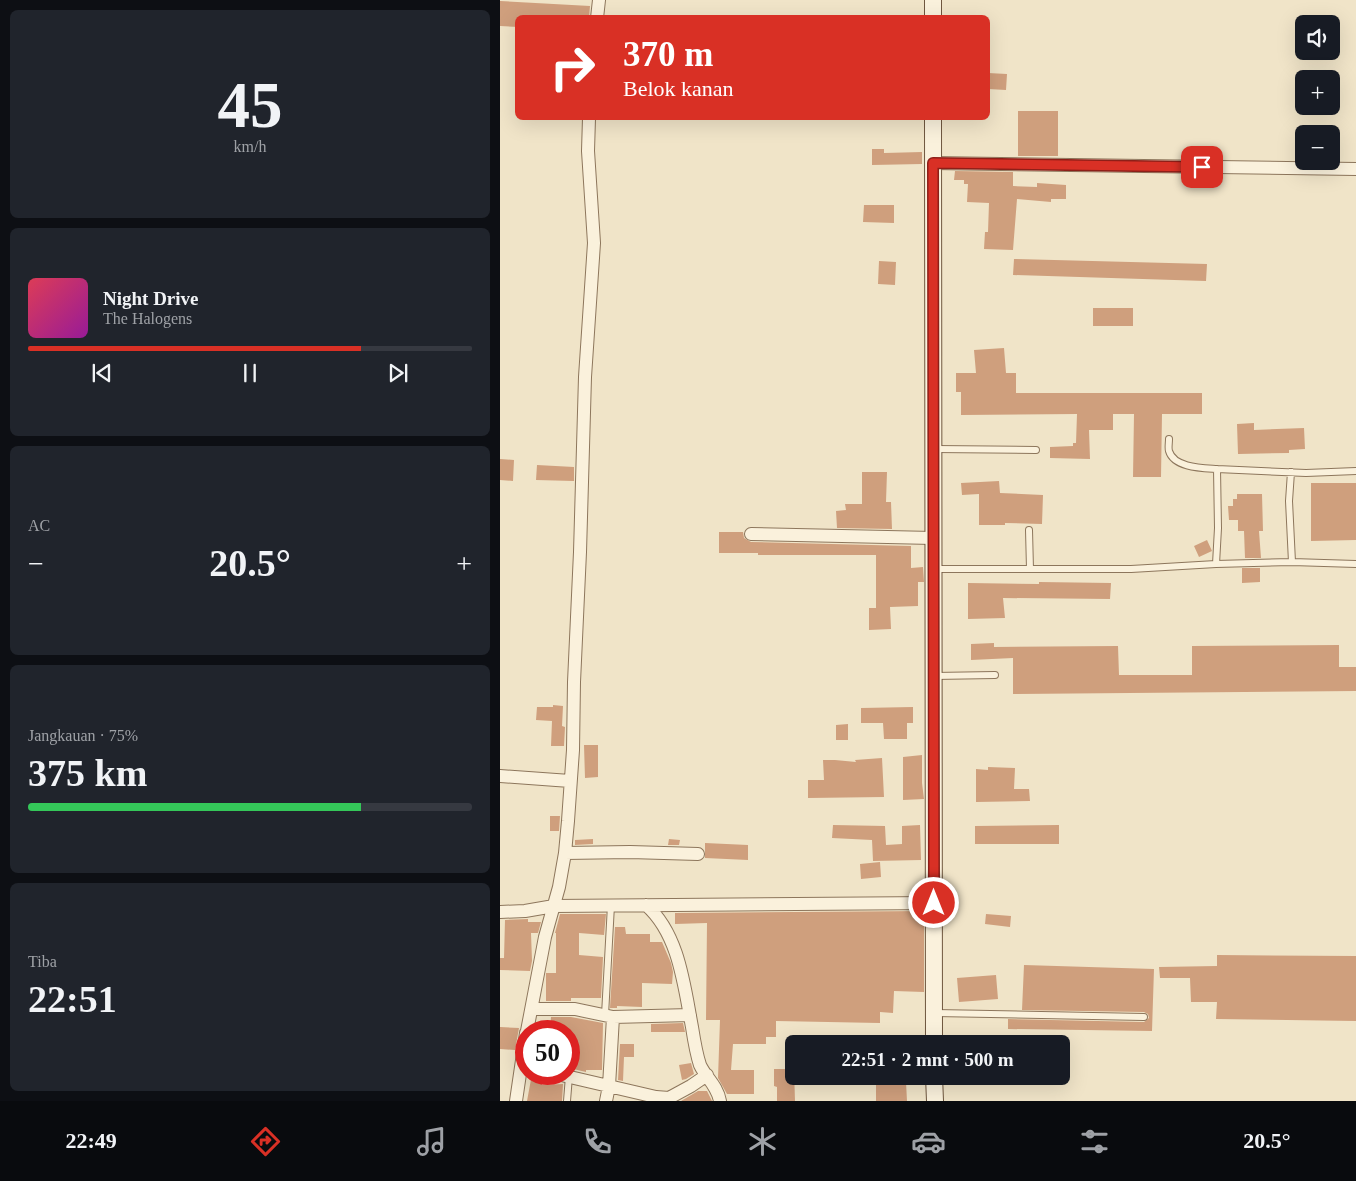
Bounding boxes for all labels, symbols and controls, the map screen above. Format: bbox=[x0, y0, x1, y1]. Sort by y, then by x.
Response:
map controls bbox=[1295, 15, 1340, 170]
button: sound bbox=[1295, 15, 1340, 60]
icon: right bbox=[540, 35, 605, 100]
text: 370 m bbox=[623, 35, 713, 74]
text: 45 bbox=[218, 69, 283, 141]
button: + bbox=[1295, 70, 1340, 115]
text: Belok kanan bbox=[623, 76, 734, 101]
button: − bbox=[1295, 125, 1340, 170]
text: km/h bbox=[234, 138, 266, 155]
pin bbox=[1181, 146, 1223, 188]
icon: arrive bbox=[1188, 153, 1216, 181]
text: Night Drive bbox=[103, 288, 199, 309]
text: The Halogens bbox=[103, 310, 192, 327]
icon: previous bbox=[88, 359, 116, 387]
icon: pause bbox=[236, 359, 264, 387]
icon: next bbox=[384, 359, 412, 387]
text: AC bbox=[28, 517, 50, 534]
text: 20.5° bbox=[209, 542, 291, 584]
text: − bbox=[28, 548, 44, 579]
text: + bbox=[456, 548, 472, 579]
text: Jangkauan · 75% bbox=[28, 727, 138, 744]
text: 375 km bbox=[28, 752, 147, 794]
position arrow bbox=[907, 876, 959, 928]
text: Tiba bbox=[28, 953, 57, 970]
text: 22:51 bbox=[28, 978, 117, 1020]
speed limit sign: 50 bbox=[515, 1020, 580, 1085]
text: 22:51 · 2 mnt · 500 m bbox=[841, 1049, 1014, 1070]
icon: directions bbox=[248, 1124, 283, 1159]
icon: music bbox=[414, 1124, 449, 1159]
icon: phone bbox=[580, 1124, 615, 1159]
icon: climate bbox=[745, 1124, 780, 1159]
icon: car bbox=[911, 1124, 946, 1159]
icon: filters bbox=[1077, 1124, 1112, 1159]
text: 22:49 bbox=[65, 1128, 117, 1153]
text: 20.5° bbox=[1243, 1128, 1290, 1153]

